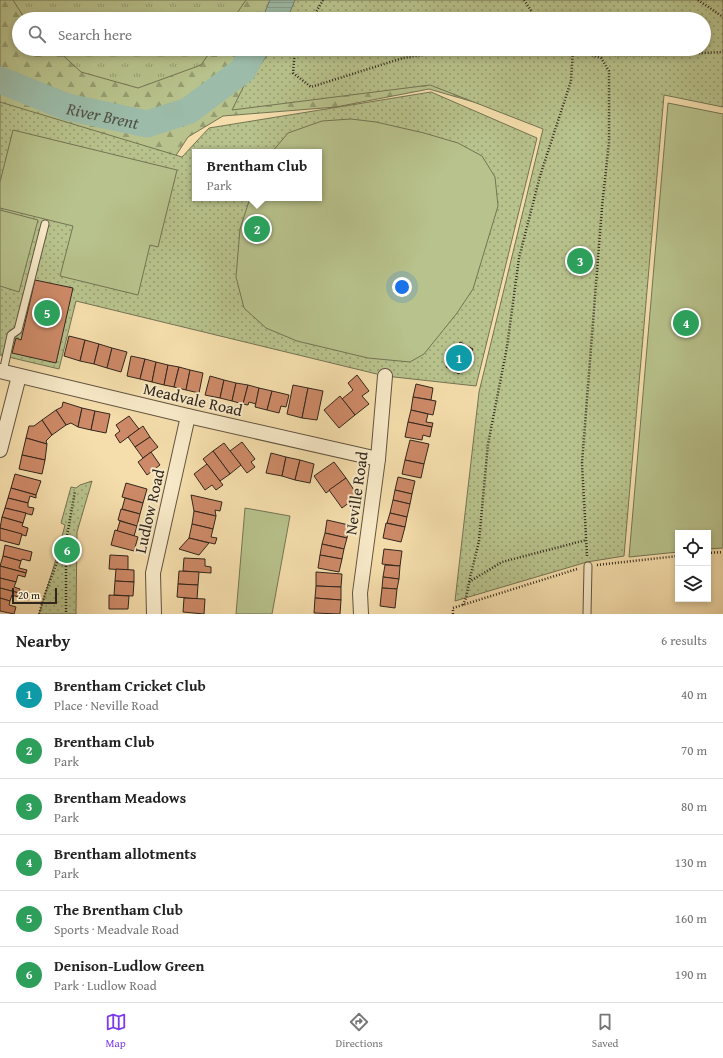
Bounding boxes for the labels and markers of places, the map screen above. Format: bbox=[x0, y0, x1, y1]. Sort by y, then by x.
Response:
pin: 2 bbox=[244, 214, 270, 244]
pin: 3 bbox=[567, 246, 593, 276]
pin: 5 bbox=[34, 298, 60, 328]
pin: 4 bbox=[673, 308, 699, 338]
pin: 1 bbox=[446, 343, 472, 373]
pin: 6 bbox=[54, 535, 80, 565]

